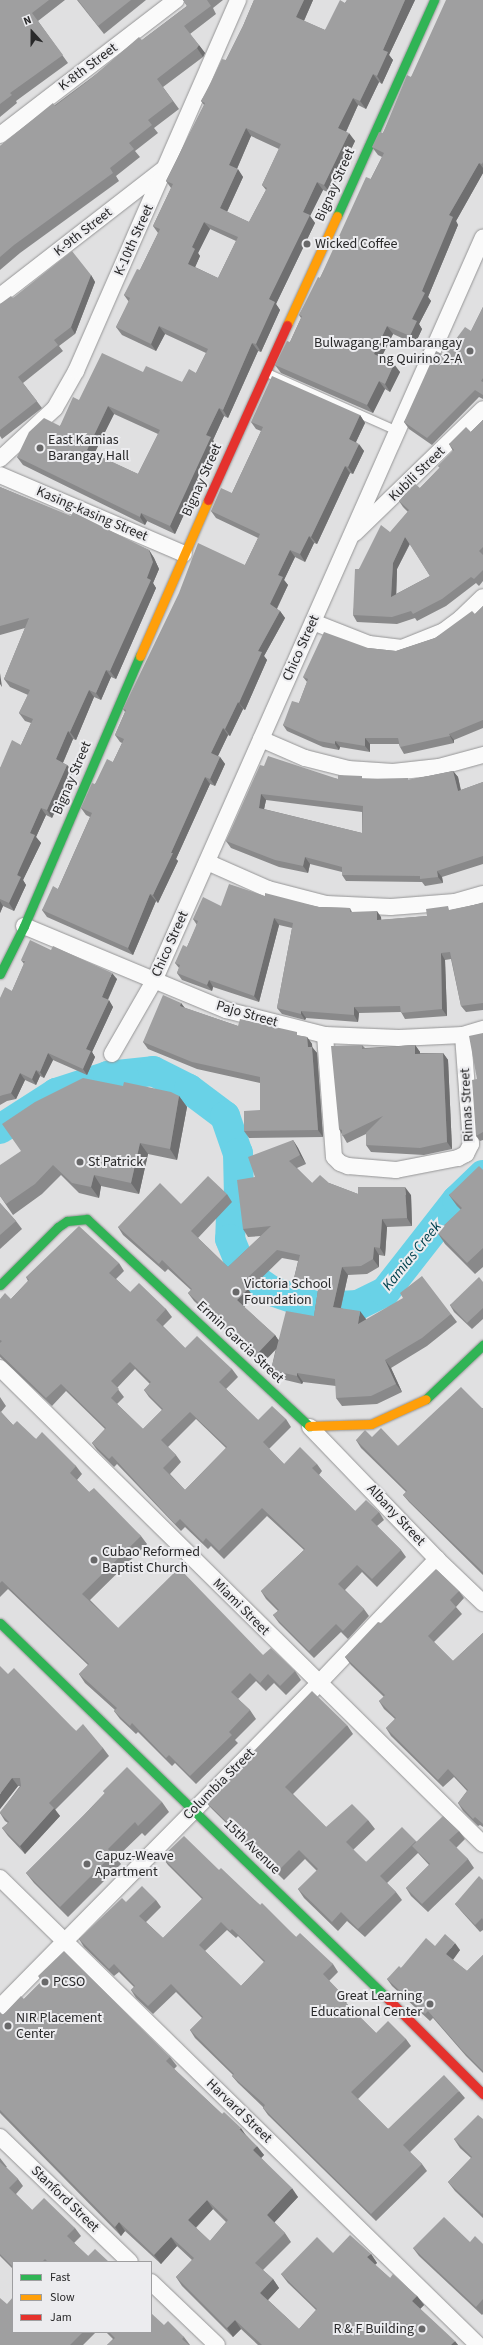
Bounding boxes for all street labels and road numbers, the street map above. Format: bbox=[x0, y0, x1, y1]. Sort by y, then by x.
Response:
street label: K-8th Street bbox=[55, 39, 121, 95]
street label: Bignay Street bbox=[311, 146, 359, 224]
street label: K-10th Street bbox=[111, 202, 157, 278]
street label: K-9th Street bbox=[51, 204, 115, 260]
street label: Bignay Street bbox=[178, 441, 226, 519]
street label: Kubili Street bbox=[385, 443, 449, 505]
street label: Kasing-kasing Street bbox=[34, 483, 150, 545]
street label: Chico Street bbox=[279, 612, 323, 684]
street label: Bignay Street bbox=[49, 739, 95, 817]
street label: Chico Street bbox=[148, 908, 192, 980]
street label: Pajo Street bbox=[214, 997, 280, 1031]
street label: Rimas Street bbox=[457, 1068, 477, 1142]
street label: Ermin Garcia Street bbox=[193, 1297, 287, 1387]
street label: Albany Street bbox=[363, 1481, 429, 1549]
street label: Miami Street bbox=[209, 1575, 273, 1639]
street label: Columbia Street bbox=[180, 1745, 258, 1823]
street label: 15th Avenue bbox=[220, 1816, 284, 1878]
street label: Harvard Street bbox=[203, 2075, 275, 2147]
street label: Stanford Street bbox=[27, 2162, 103, 2236]

